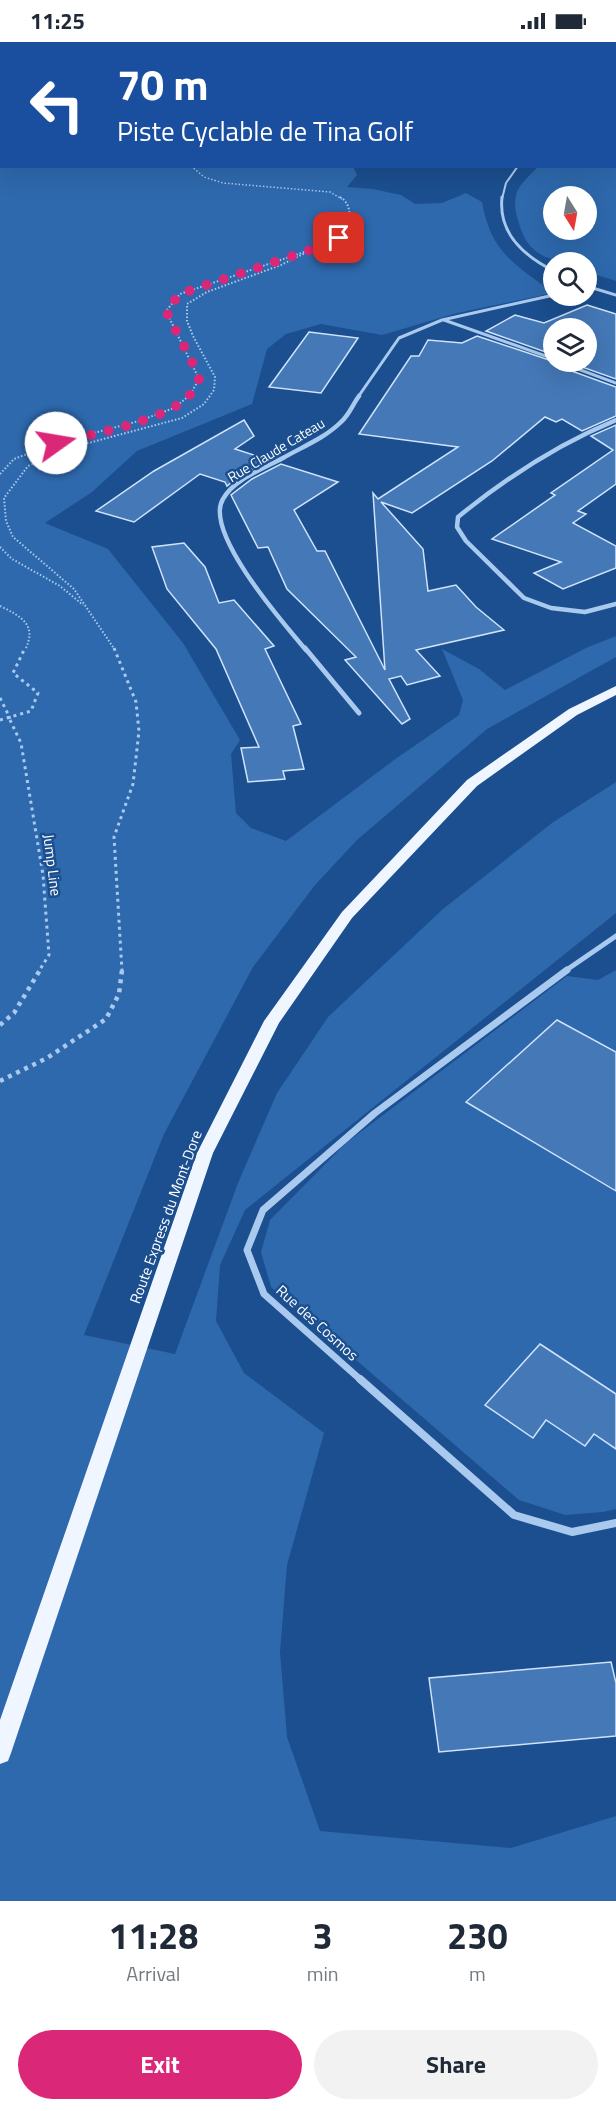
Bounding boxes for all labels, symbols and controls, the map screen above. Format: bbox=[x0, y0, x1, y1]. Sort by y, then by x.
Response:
text: 11:25 bbox=[30, 4, 85, 38]
text: 70 m bbox=[117, 52, 209, 116]
icon: left bbox=[18, 66, 96, 144]
text: Piste Cyclable de Tina Golf bbox=[117, 110, 413, 151]
north arrow bbox=[543, 186, 597, 240]
map controls bbox=[543, 186, 597, 372]
pin bbox=[313, 212, 364, 263]
icon: arrive bbox=[322, 221, 355, 254]
button: search bbox=[543, 252, 597, 306]
button: layers bbox=[543, 318, 597, 372]
position arrow bbox=[24, 411, 88, 475]
street label: Rue Claude Cateau bbox=[223, 412, 328, 487]
street label: Jump Line bbox=[37, 833, 68, 897]
street label: Route Express du Mont-Dore bbox=[123, 1127, 208, 1307]
street label: Rue des Cosmos bbox=[271, 1279, 364, 1366]
text: 11:28 bbox=[108, 1908, 198, 1963]
text: 3 bbox=[313, 1908, 333, 1963]
text: 230 bbox=[447, 1908, 508, 1963]
text: Arrival bbox=[126, 1958, 181, 1989]
text: min bbox=[307, 1958, 339, 1989]
text: m bbox=[469, 1958, 486, 1989]
button: Exit bbox=[18, 2030, 302, 2099]
button: Share bbox=[314, 2030, 598, 2099]

